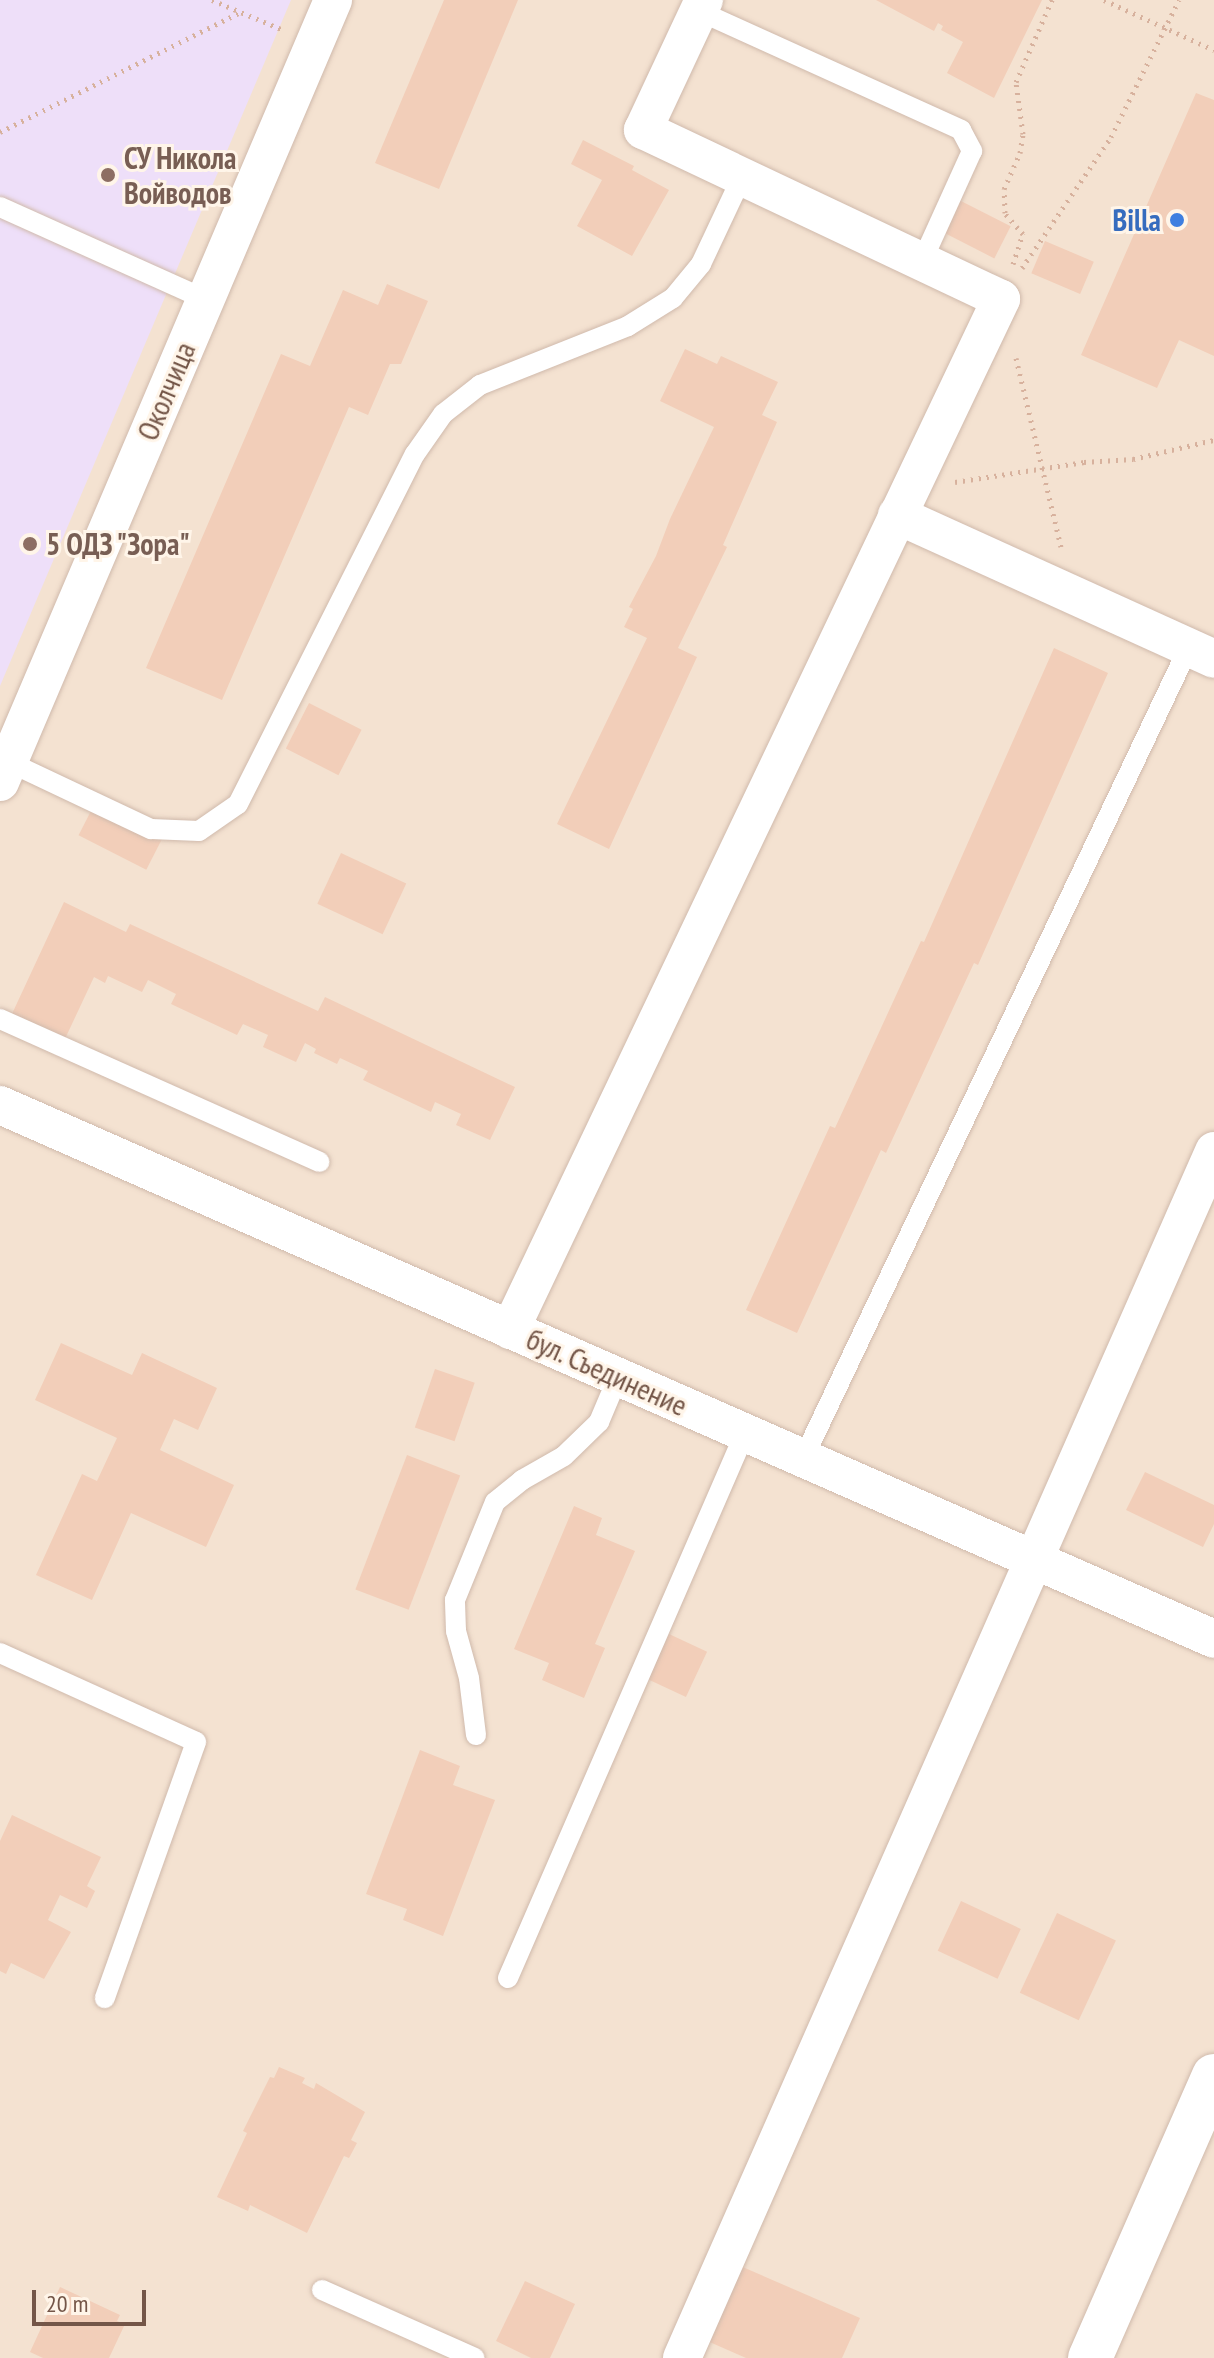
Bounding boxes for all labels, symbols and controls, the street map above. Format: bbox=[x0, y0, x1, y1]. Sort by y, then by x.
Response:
place label: СУ Никола Войводов bbox=[124, 140, 237, 210]
marker: СУ Никола Войводов bbox=[99, 166, 117, 184]
place label: Billa bbox=[1113, 202, 1161, 238]
marker: Billa bbox=[1168, 211, 1186, 229]
street label: Околчица bbox=[129, 336, 203, 446]
place label: 5 ОДЗ "Зора" bbox=[46, 526, 192, 562]
marker: 5 ОДЗ "Зора" bbox=[21, 535, 39, 553]
street label: бул. Съединение bbox=[520, 1320, 694, 1424]
scale bar bbox=[36, 2274, 150, 2324]
text: 20 m bbox=[46, 2288, 88, 2319]

